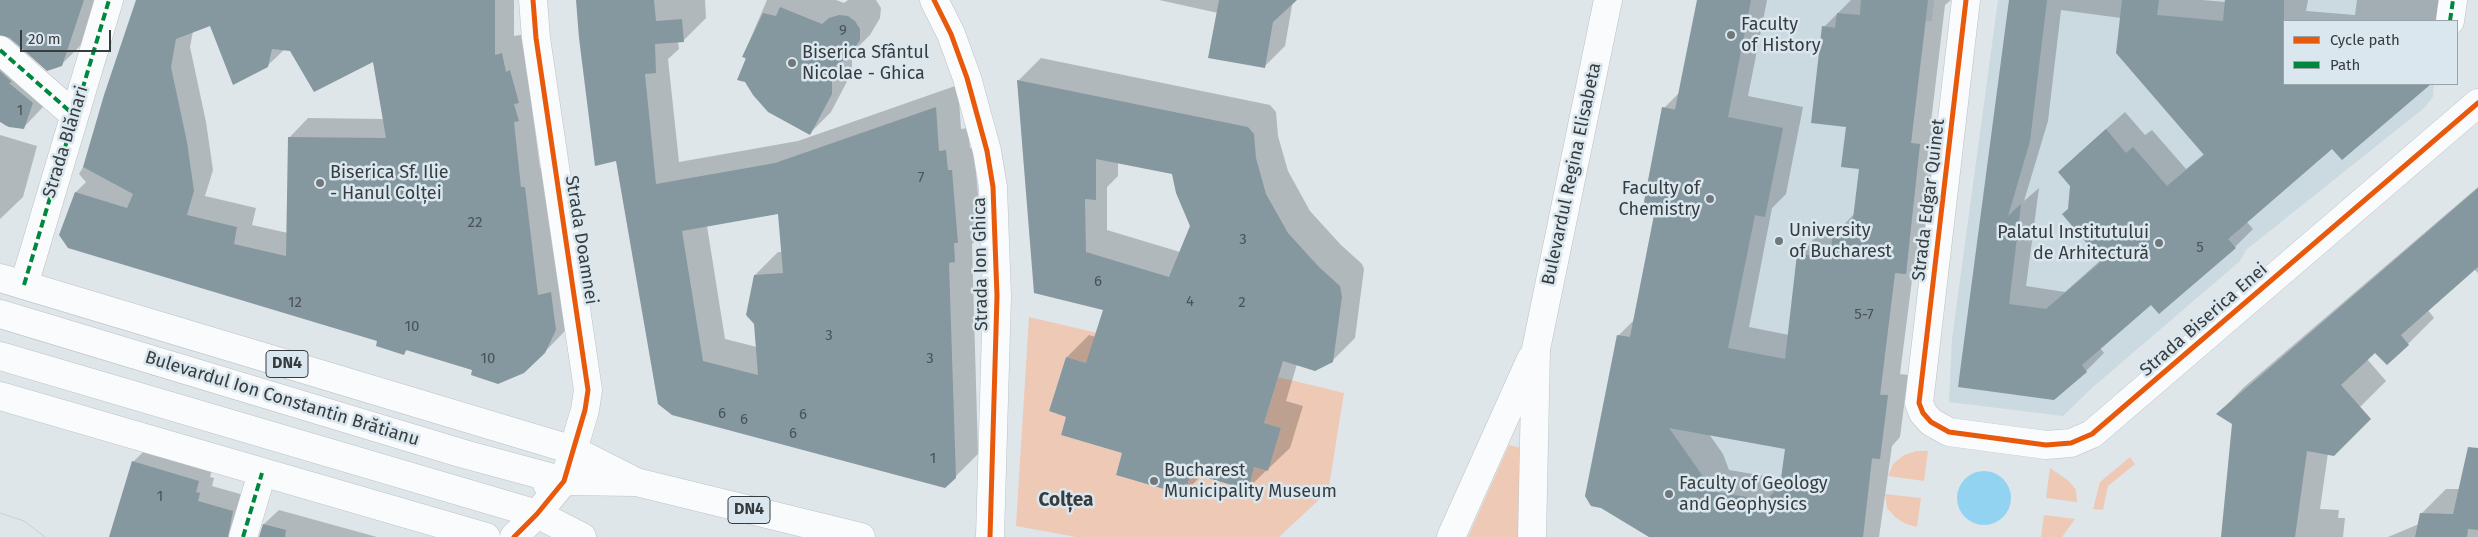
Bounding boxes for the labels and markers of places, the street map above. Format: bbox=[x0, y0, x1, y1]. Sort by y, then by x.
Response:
place label: Faculty of History bbox=[1741, 14, 1821, 56]
marker: Faculty of History bbox=[1725, 29, 1737, 41]
place label: Biserica Sfântul Nicolae - Ghica bbox=[802, 42, 929, 84]
marker: Biserica Sfântul Nicolae - Ghica bbox=[786, 57, 798, 69]
place label: Biserica Sf. Ilie - Hanul Colței bbox=[330, 162, 449, 204]
marker: Biserica Sf. Ilie - Hanul Colței bbox=[314, 177, 326, 189]
place label: Faculty of Chemistry bbox=[1619, 178, 1700, 220]
marker: Faculty of Chemistry bbox=[1704, 193, 1716, 205]
place label: University of Bucharest bbox=[1789, 220, 1892, 262]
place label: Palatul Institutului de Arhitectură bbox=[1997, 222, 2149, 264]
marker: University of Bucharest bbox=[1773, 235, 1785, 247]
marker: Palatul Institutului de Arhitectură bbox=[2153, 237, 2165, 249]
place label: Bucharest Municipality Museum bbox=[1164, 460, 1337, 502]
place label: Faculty of Geology and Geophysics bbox=[1679, 473, 1828, 516]
marker: Bucharest Municipality Museum bbox=[1148, 475, 1160, 487]
marker: Faculty of Geology and Geophysics bbox=[1663, 488, 1675, 500]

